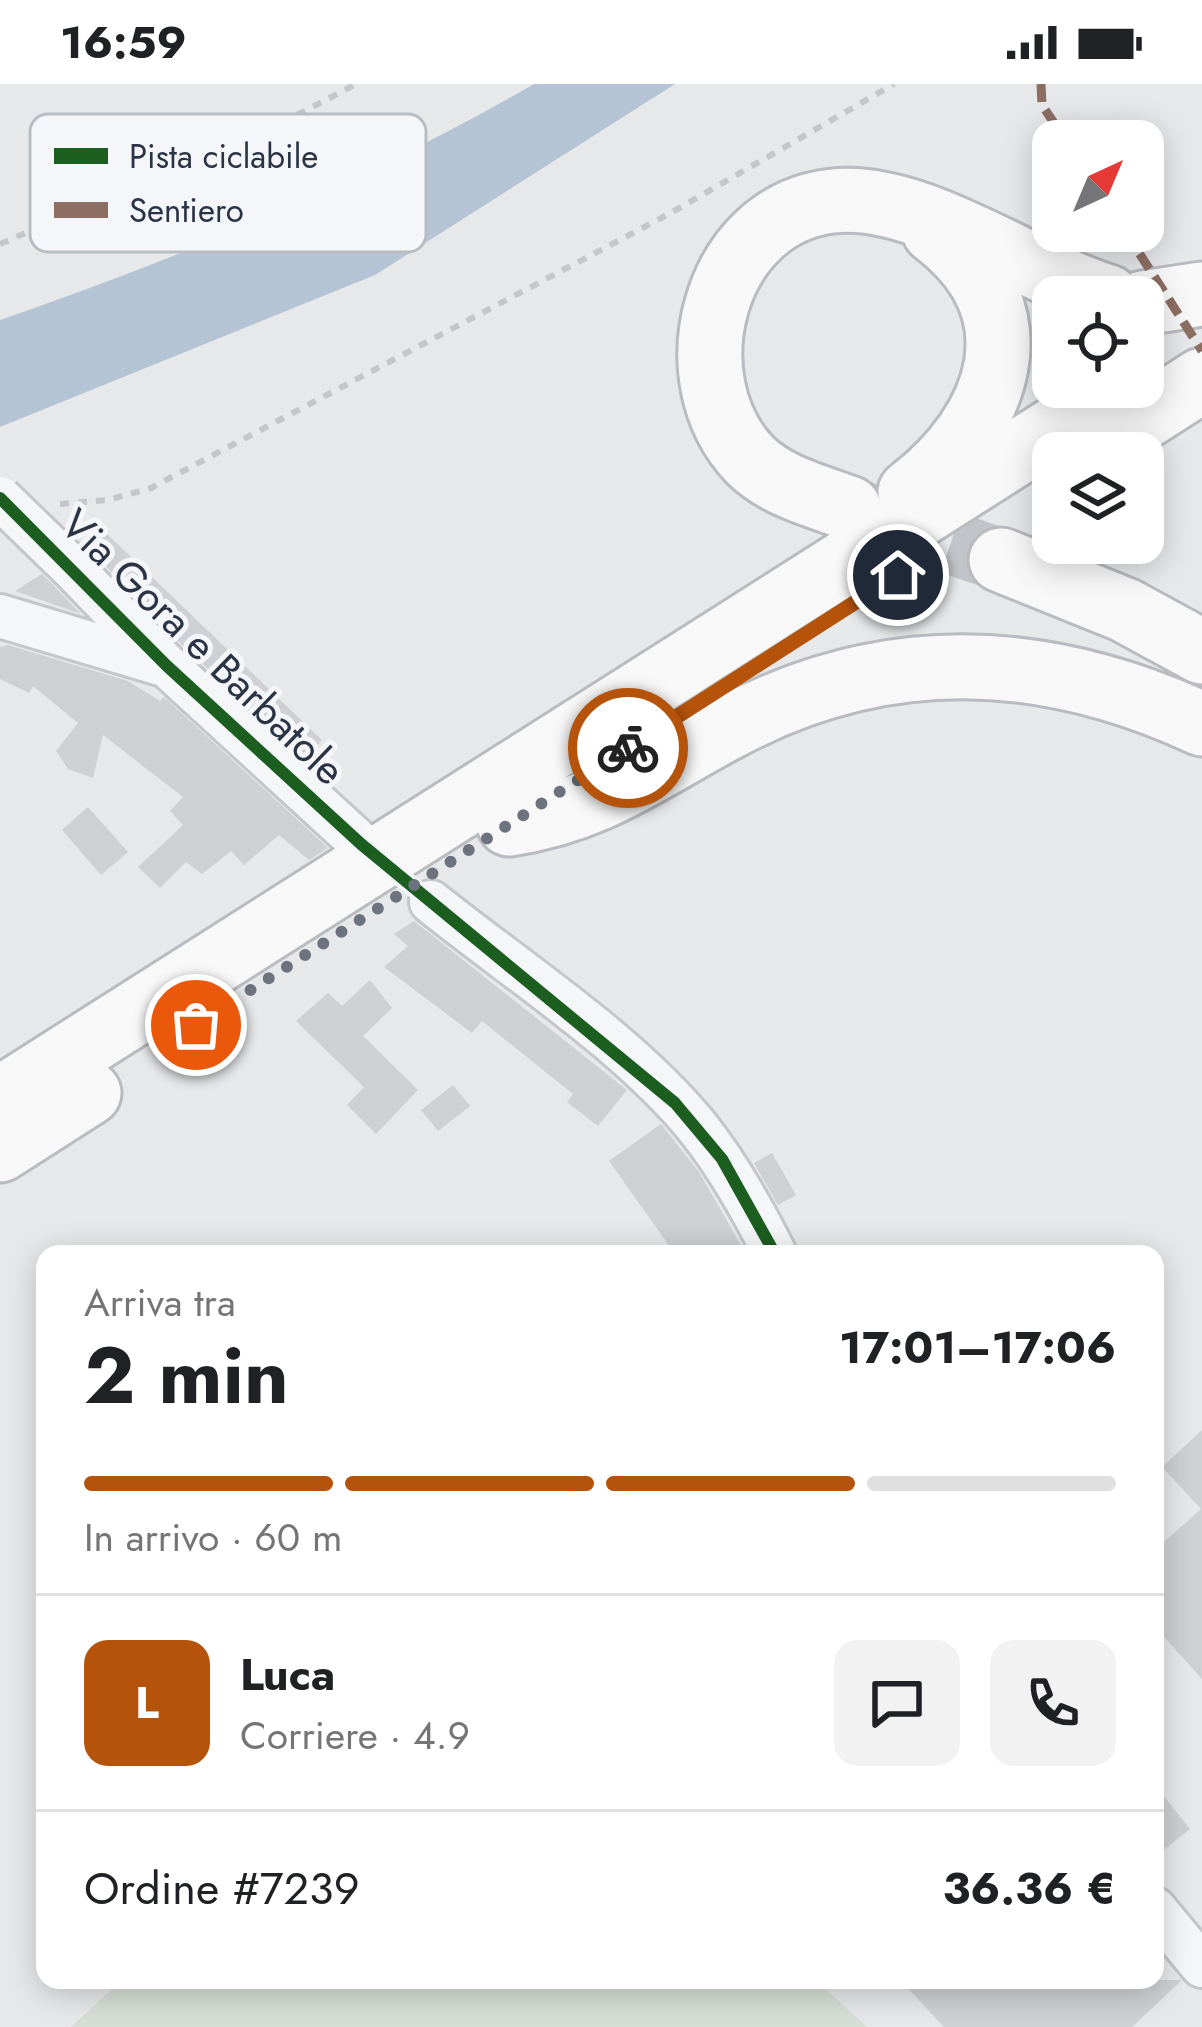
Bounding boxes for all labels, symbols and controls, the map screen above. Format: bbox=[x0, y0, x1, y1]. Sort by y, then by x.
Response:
text: 16:59 bbox=[60, 10, 187, 75]
legend bbox=[30, 114, 426, 252]
north arrow bbox=[1032, 120, 1164, 252]
map controls bbox=[1032, 120, 1164, 564]
text: Pista ciclabile bbox=[129, 133, 318, 180]
text: Sentiero bbox=[129, 187, 244, 234]
button: locate bbox=[1032, 276, 1164, 408]
button: layers bbox=[1032, 432, 1164, 564]
street label: Via Gora e Barbatole bbox=[47, 495, 359, 799]
pin bbox=[847, 524, 949, 626]
icon: home bbox=[865, 542, 931, 608]
courier bbox=[568, 688, 688, 808]
icon: bike bbox=[595, 715, 661, 781]
pin bbox=[145, 974, 247, 1076]
icon: bag bbox=[163, 992, 229, 1058]
text: Arriva tra bbox=[84, 1274, 236, 1331]
text: 17:01–17:06 bbox=[839, 1315, 1116, 1380]
text: 2 min bbox=[84, 1320, 289, 1432]
text: In arrivo · 60 m bbox=[84, 1509, 342, 1566]
button: chat bbox=[834, 1640, 960, 1766]
button: phone bbox=[990, 1640, 1116, 1766]
text: Luca bbox=[240, 1642, 335, 1707]
text: L bbox=[135, 1670, 159, 1735]
text: Corriere · 4.9 bbox=[240, 1707, 470, 1764]
text: Ordine #7239 bbox=[84, 1856, 360, 1921]
text: 36.36 € bbox=[942, 1856, 1116, 1921]

